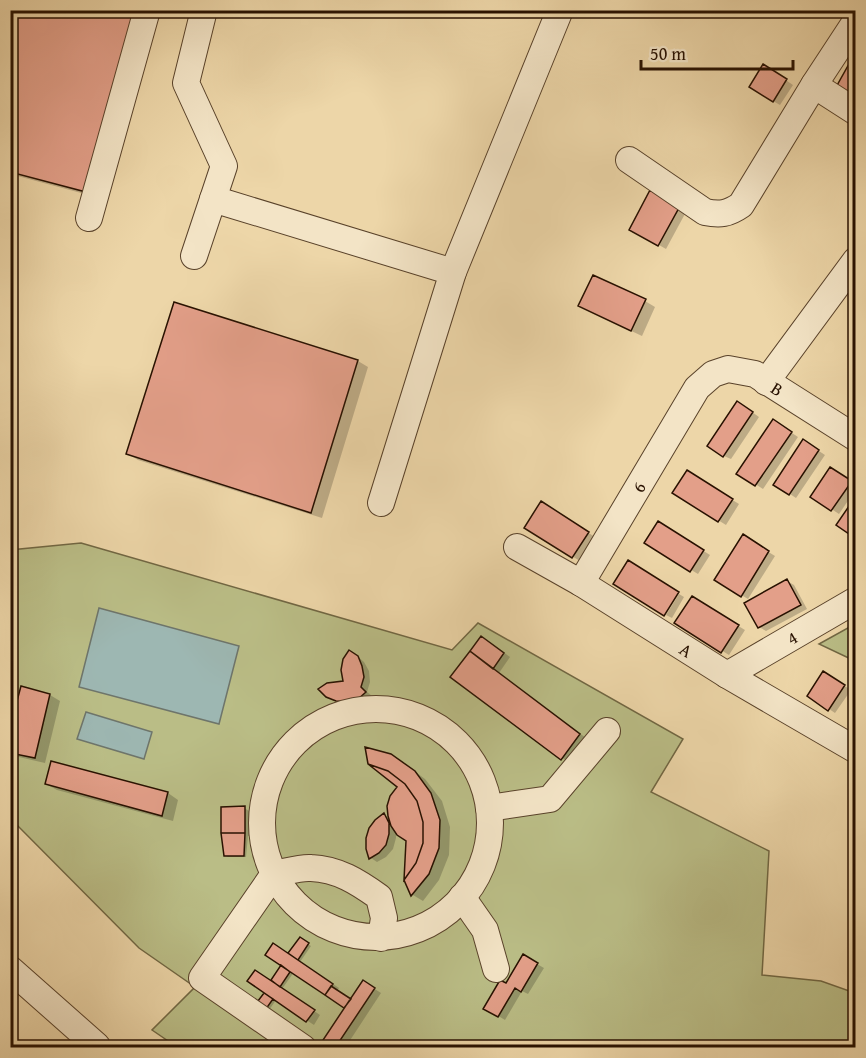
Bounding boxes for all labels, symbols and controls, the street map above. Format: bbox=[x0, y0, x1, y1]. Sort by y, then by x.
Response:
scale bar bbox=[641, 33, 792, 71]
text: 50 m bbox=[650, 40, 686, 67]
street label: B bbox=[766, 374, 789, 402]
street label: 6 bbox=[624, 476, 652, 497]
street label: 4 bbox=[781, 623, 802, 651]
street label: A bbox=[675, 635, 698, 664]

